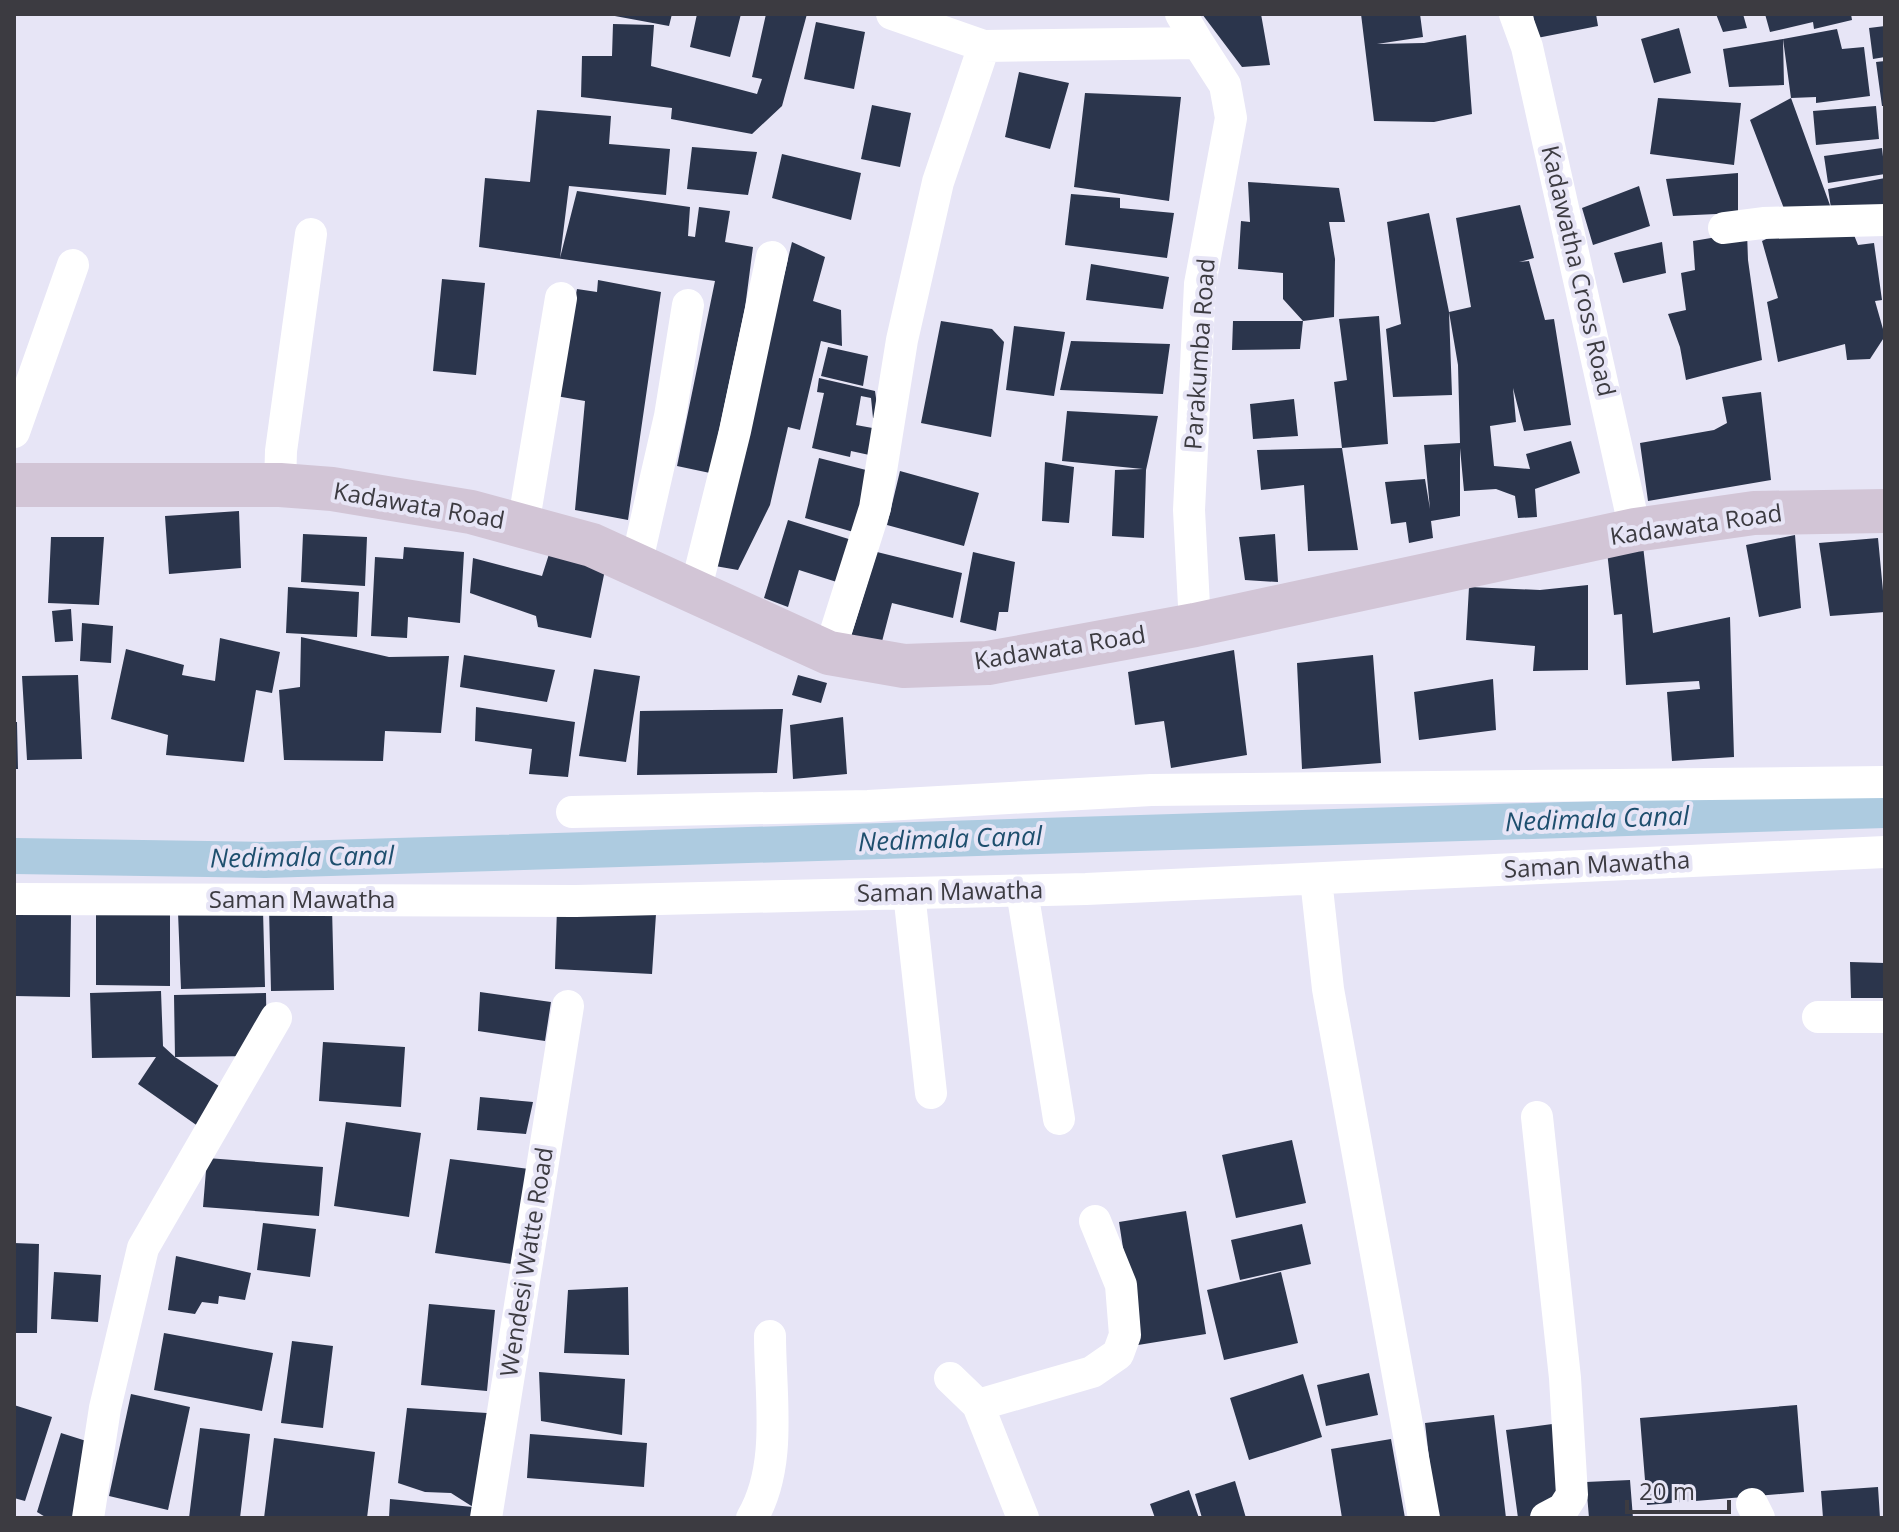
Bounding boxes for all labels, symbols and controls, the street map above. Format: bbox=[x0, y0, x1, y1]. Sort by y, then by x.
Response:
street label: Kadawatha Cross Road bbox=[1535, 142, 1624, 399]
street label: Parakumba Road bbox=[1175, 257, 1222, 451]
street label: Kadawata Road bbox=[331, 473, 508, 536]
street label: Kadawata Road bbox=[1608, 495, 1784, 552]
street label: Kadawata Road bbox=[972, 617, 1148, 676]
water label: Nedimala Canal bbox=[1504, 797, 1691, 839]
water label: Nedimala Canal bbox=[857, 817, 1044, 859]
water label: Nedimala Canal bbox=[209, 836, 396, 876]
street label: Saman Mawatha bbox=[1503, 842, 1691, 885]
street label: Saman Mawatha bbox=[856, 872, 1043, 909]
street label: Saman Mawatha bbox=[209, 882, 395, 915]
street label: Wendesi Watte Road bbox=[491, 1145, 560, 1379]
scale bar bbox=[1627, 1464, 1729, 1514]
text: 20 m bbox=[1639, 1474, 1695, 1507]

